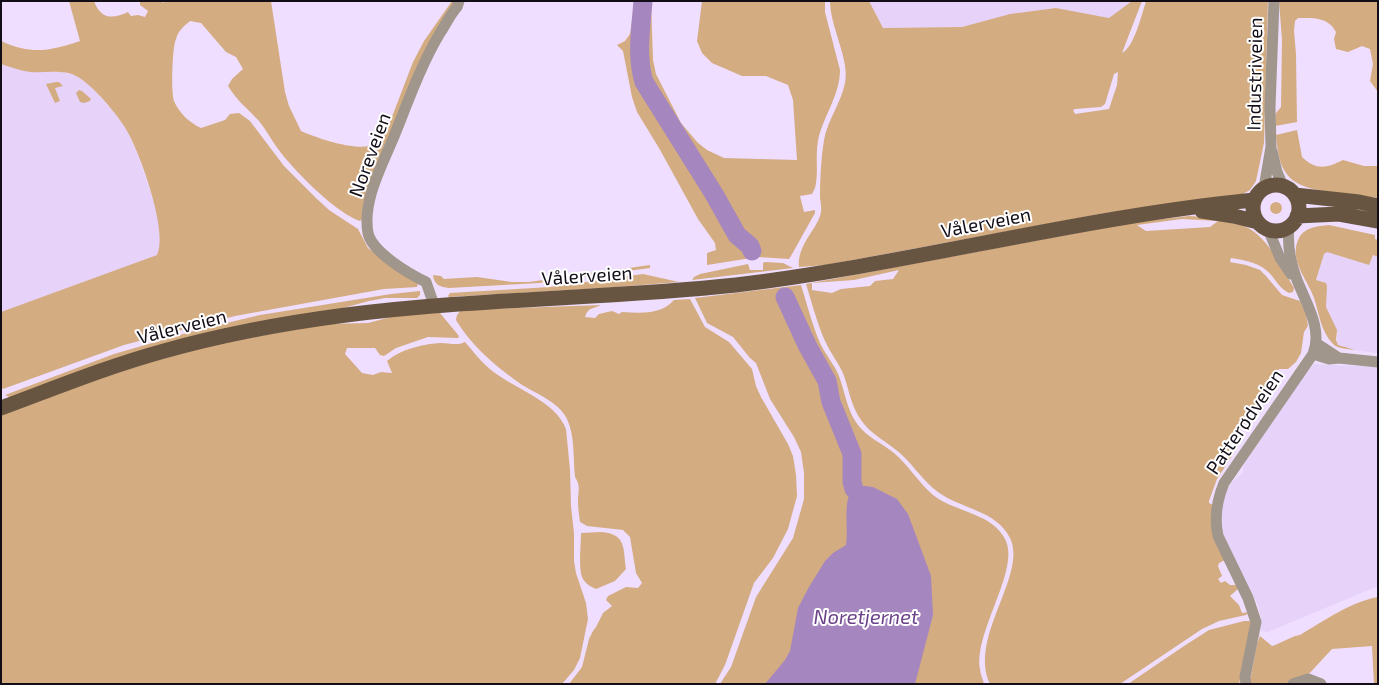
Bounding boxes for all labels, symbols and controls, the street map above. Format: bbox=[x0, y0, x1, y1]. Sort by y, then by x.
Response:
street label: Industriveien bbox=[1243, 17, 1267, 131]
street label: Noreveien bbox=[344, 110, 396, 200]
street label: Vålerveien bbox=[939, 203, 1033, 243]
street label: Vålerveien bbox=[541, 261, 633, 291]
street label: Vålerveien bbox=[135, 305, 229, 349]
street label: Patterødveien bbox=[1202, 365, 1288, 479]
water label: Noretjernet bbox=[814, 605, 918, 629]

